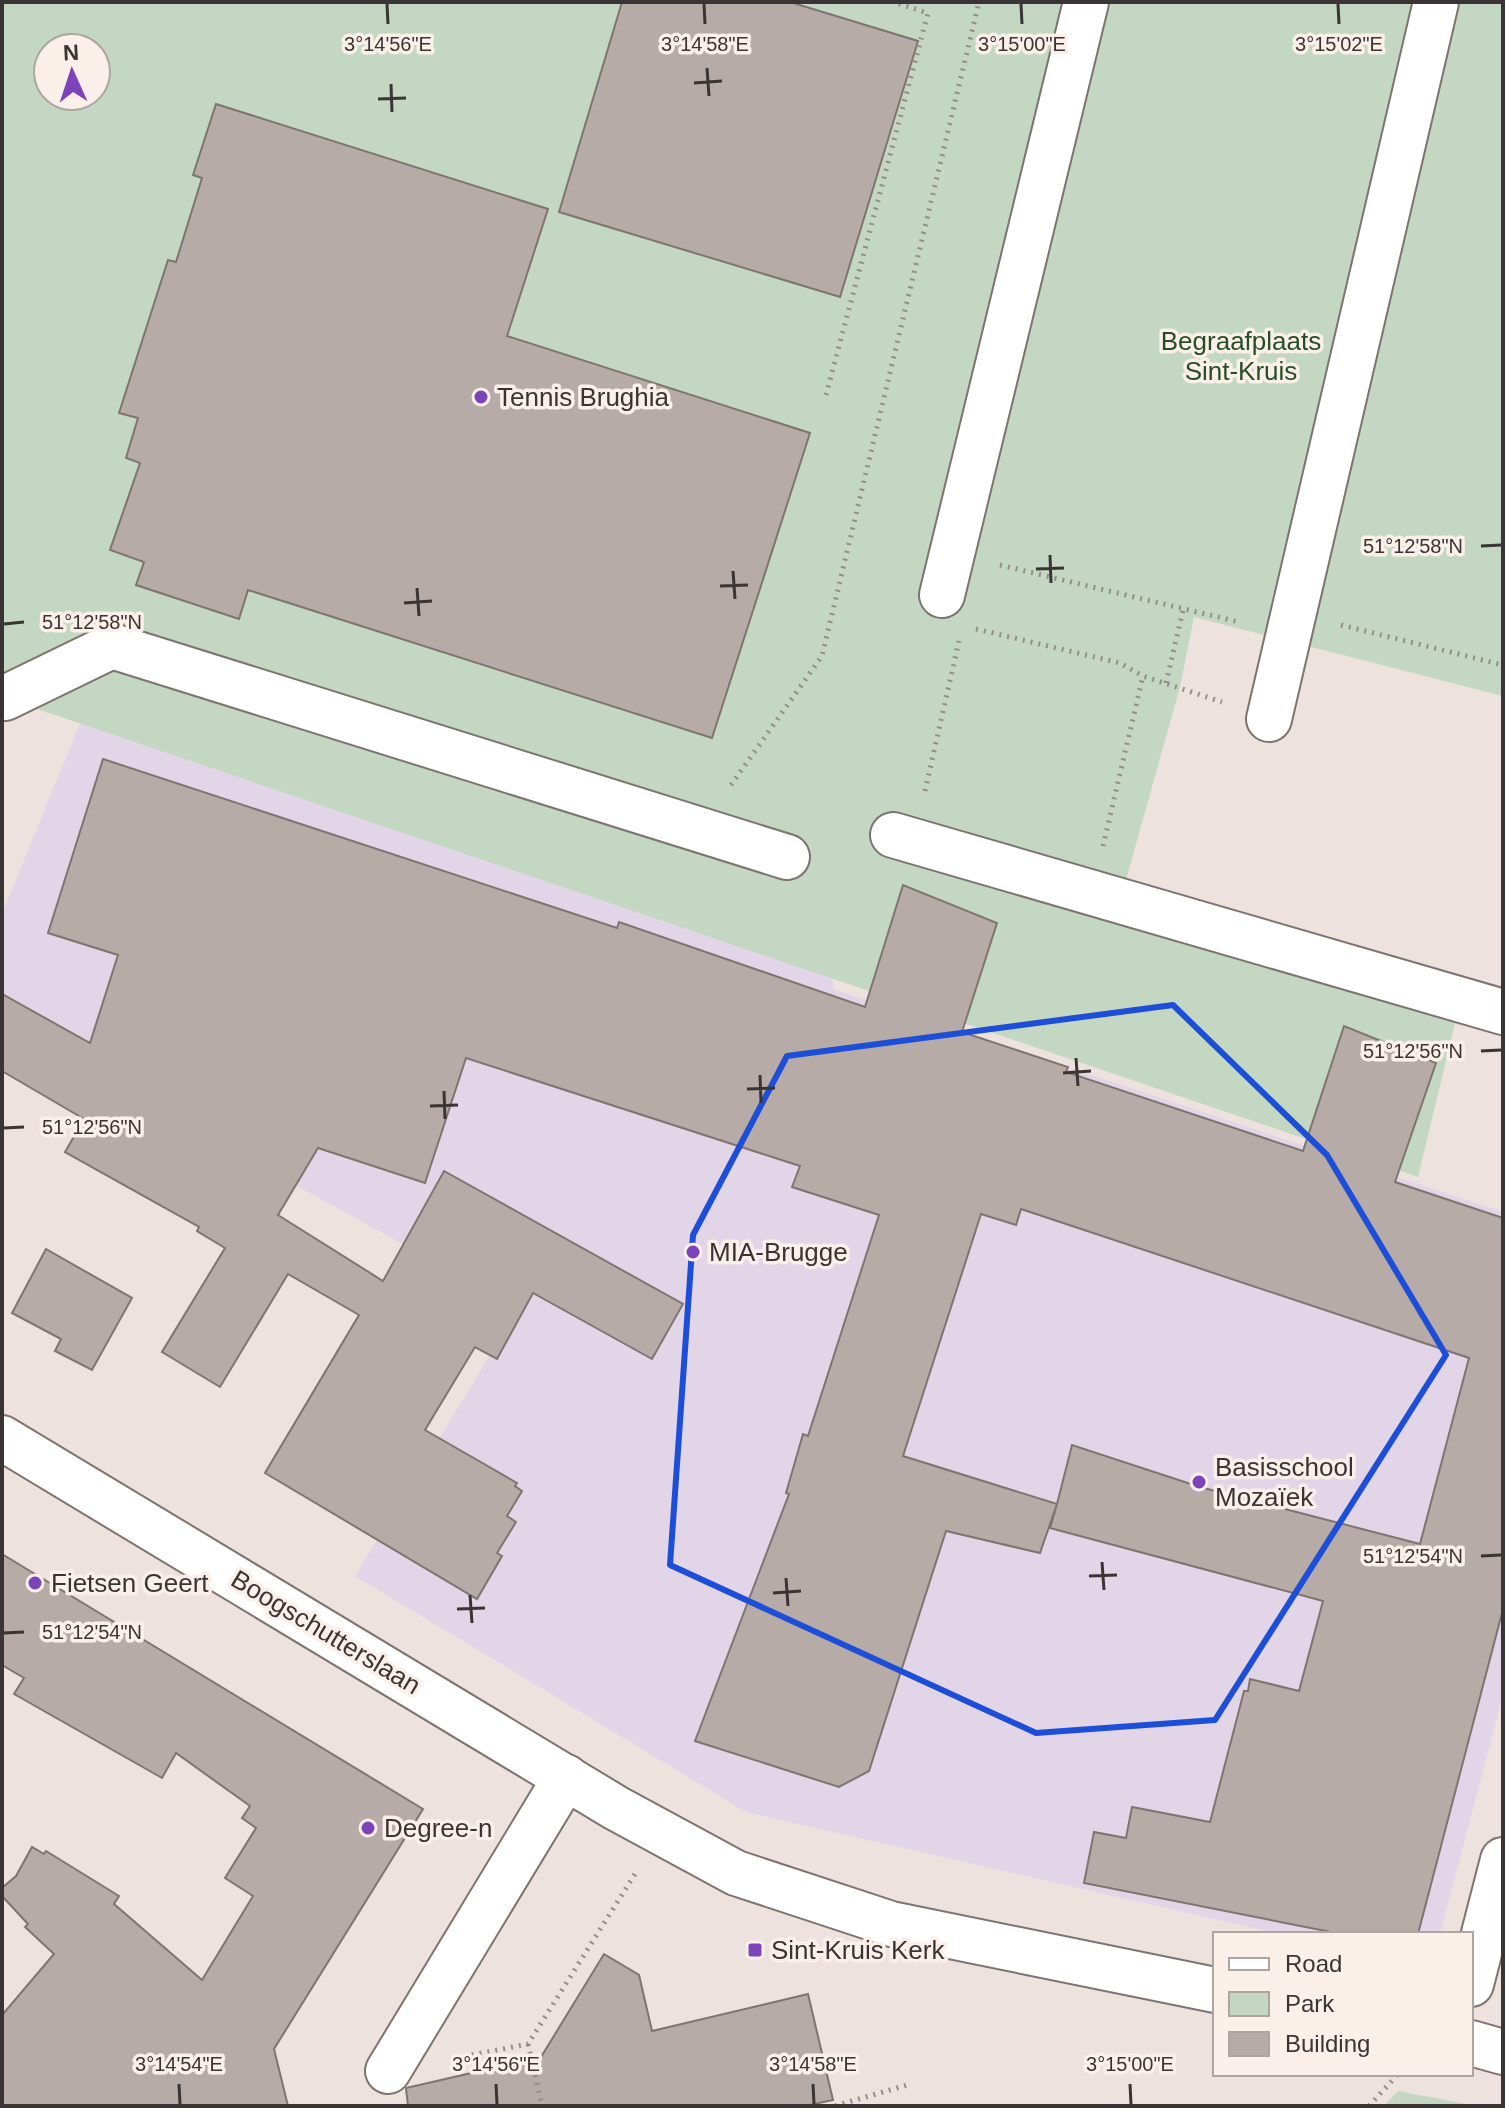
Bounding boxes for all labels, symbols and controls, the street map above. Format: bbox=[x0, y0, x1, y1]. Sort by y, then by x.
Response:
north arrow bbox=[32, 32, 112, 112]
text: 3°14'56"E bbox=[344, 33, 432, 55]
text: 3°14'58"E bbox=[661, 33, 749, 55]
text: 3°15'00"E bbox=[978, 33, 1066, 55]
text: 3°15'02"E bbox=[1295, 33, 1383, 55]
text: N bbox=[62, 40, 80, 65]
park label: Begraafplaats Sint-Kruis bbox=[1161, 326, 1321, 386]
place label: Tennis Brughia bbox=[497, 382, 670, 412]
marker: Tennis Brughia bbox=[472, 388, 490, 406]
text: 51°12'58"N bbox=[1363, 535, 1463, 557]
text: 51°12'58"N bbox=[42, 611, 142, 633]
text: 51°12'56"N bbox=[1363, 1040, 1463, 1062]
text: 51°12'56"N bbox=[42, 1116, 142, 1138]
place label: MIA-Brugge bbox=[709, 1237, 848, 1267]
marker: MIA-Brugge bbox=[684, 1243, 702, 1261]
place label: Basisschool Mozaïek bbox=[1215, 1452, 1354, 1512]
marker: Basisschool Mozaïek bbox=[1190, 1473, 1208, 1491]
text: 51°12'54"N bbox=[1363, 1545, 1463, 1567]
street label: Boogschutterslaan bbox=[226, 1564, 426, 1700]
place label: Fietsen Geert bbox=[51, 1568, 209, 1598]
marker: Fietsen Geert bbox=[26, 1574, 44, 1592]
text: 51°12'54"N bbox=[42, 1621, 142, 1643]
place label: Degree-n bbox=[384, 1813, 492, 1843]
marker: Degree-n bbox=[359, 1819, 377, 1837]
legend bbox=[1213, 1932, 1473, 2076]
place label: Sint-Kruis Kerk bbox=[771, 1935, 945, 1965]
marker: Sint-Kruis Kerk bbox=[746, 1941, 764, 1959]
text: Road bbox=[1285, 1950, 1342, 1977]
text: Park bbox=[1285, 1990, 1335, 2017]
text: Building bbox=[1285, 2030, 1370, 2057]
text: 3°14'54"E bbox=[135, 2053, 223, 2075]
text: 3°14'56"E bbox=[452, 2053, 540, 2075]
text: 3°14'58"E bbox=[769, 2053, 857, 2075]
text: 3°15'00"E bbox=[1086, 2053, 1174, 2075]

